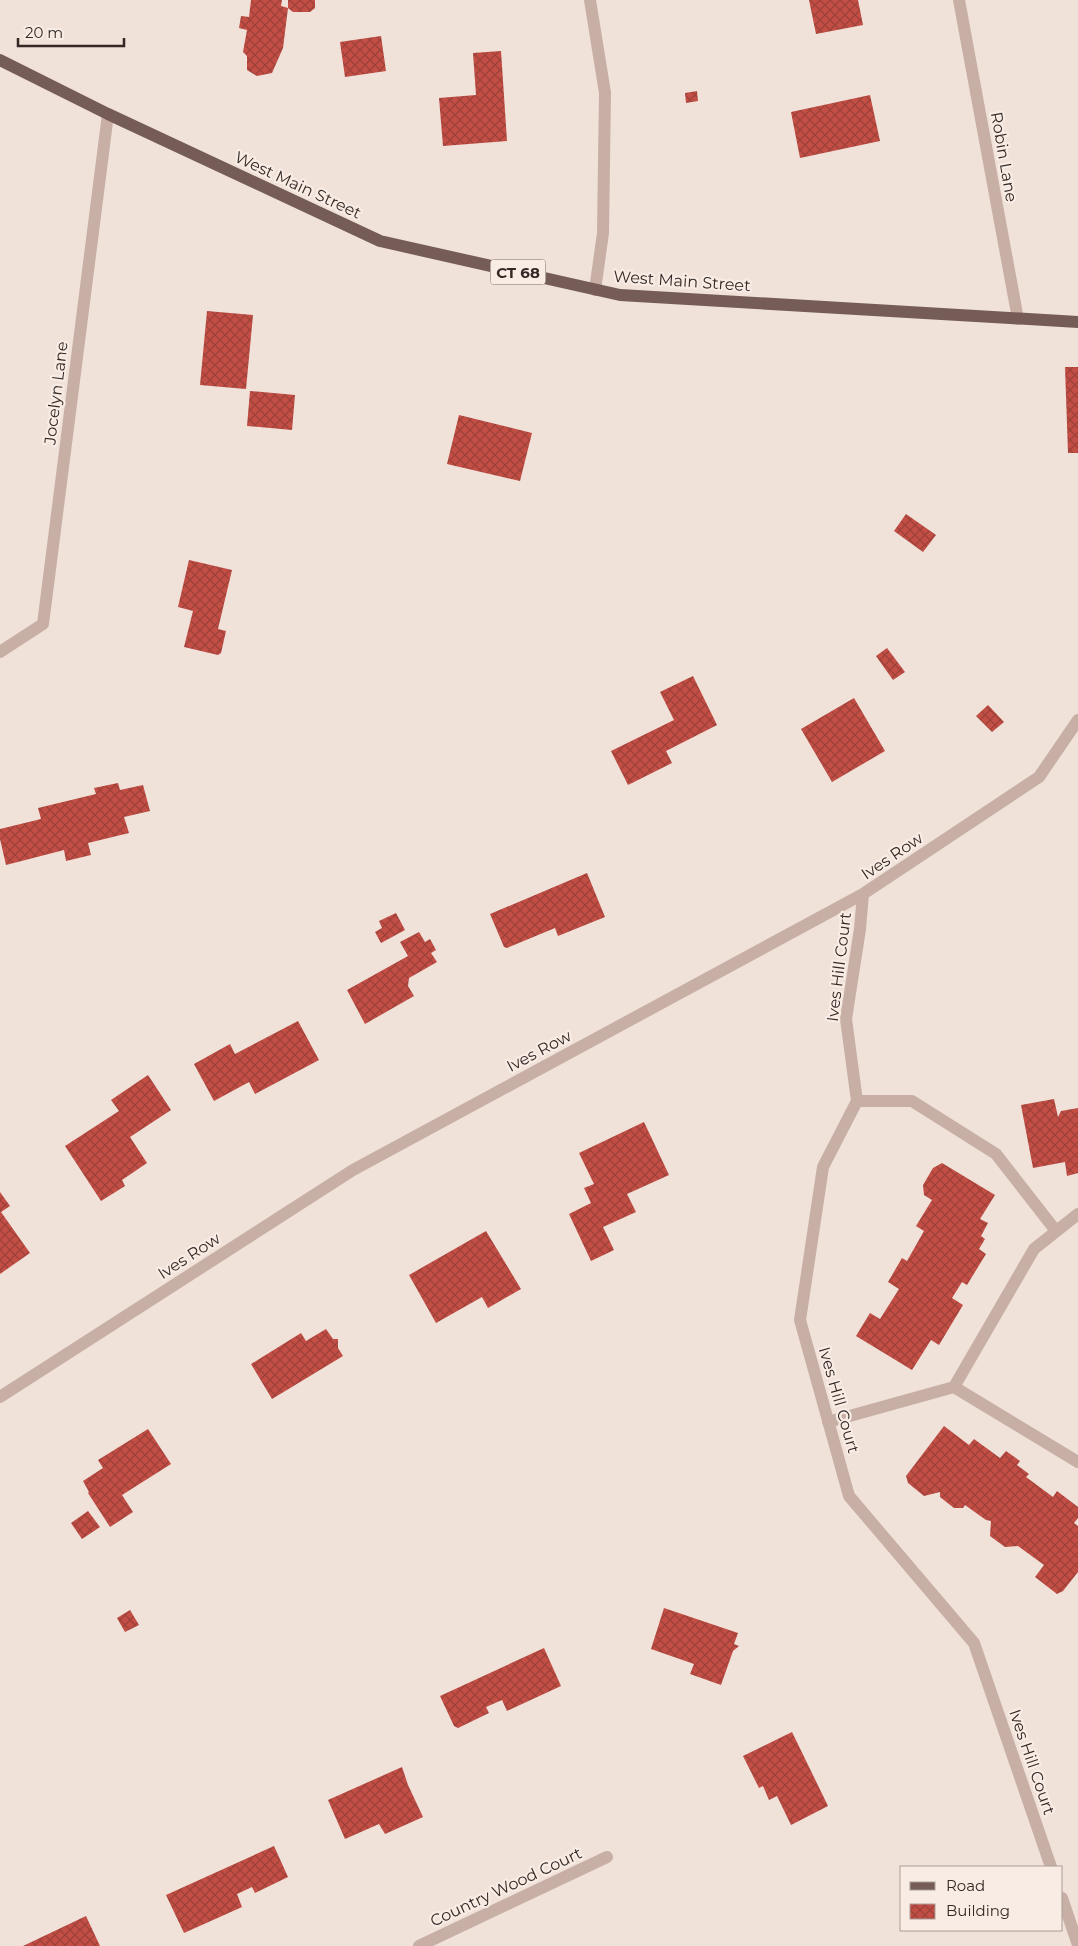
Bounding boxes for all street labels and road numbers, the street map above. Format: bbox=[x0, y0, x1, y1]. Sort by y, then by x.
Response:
street label: Robin Lane bbox=[987, 110, 1021, 204]
street label: West Main Street bbox=[232, 147, 365, 223]
road number: CT 68 bbox=[490, 260, 546, 284]
street label: West Main Street bbox=[613, 267, 752, 295]
street label: Jocelyn Lane bbox=[40, 340, 72, 447]
street label: Ives Row bbox=[858, 828, 926, 884]
street label: Ives Hill Court bbox=[823, 911, 855, 1023]
street label: Ives Row bbox=[503, 1026, 575, 1076]
street label: Ives Row bbox=[154, 1229, 224, 1283]
street label: Ives Hill Court bbox=[815, 1345, 863, 1456]
street label: Ives Hill Court bbox=[1005, 1707, 1059, 1818]
street label: Country Wood Court bbox=[427, 1843, 585, 1931]

